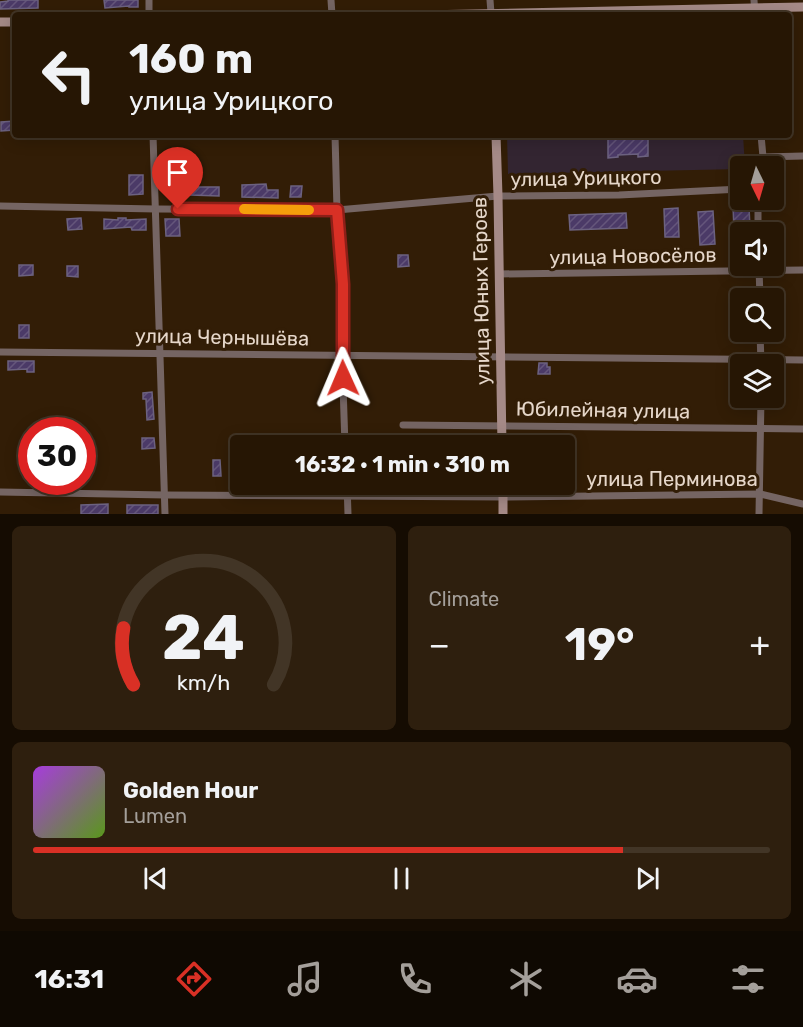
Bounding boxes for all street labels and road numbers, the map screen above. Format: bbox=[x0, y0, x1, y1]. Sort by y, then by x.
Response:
street label: улица Урицкого bbox=[510, 165, 662, 191]
street label: улица Юных Героев bbox=[467, 197, 495, 385]
street label: улица Новосёлов bbox=[549, 243, 717, 269]
street label: улица Чернышёва bbox=[135, 323, 309, 351]
street label: Юбилейная улица bbox=[516, 396, 690, 424]
street label: улица Перминова bbox=[586, 467, 758, 491]

